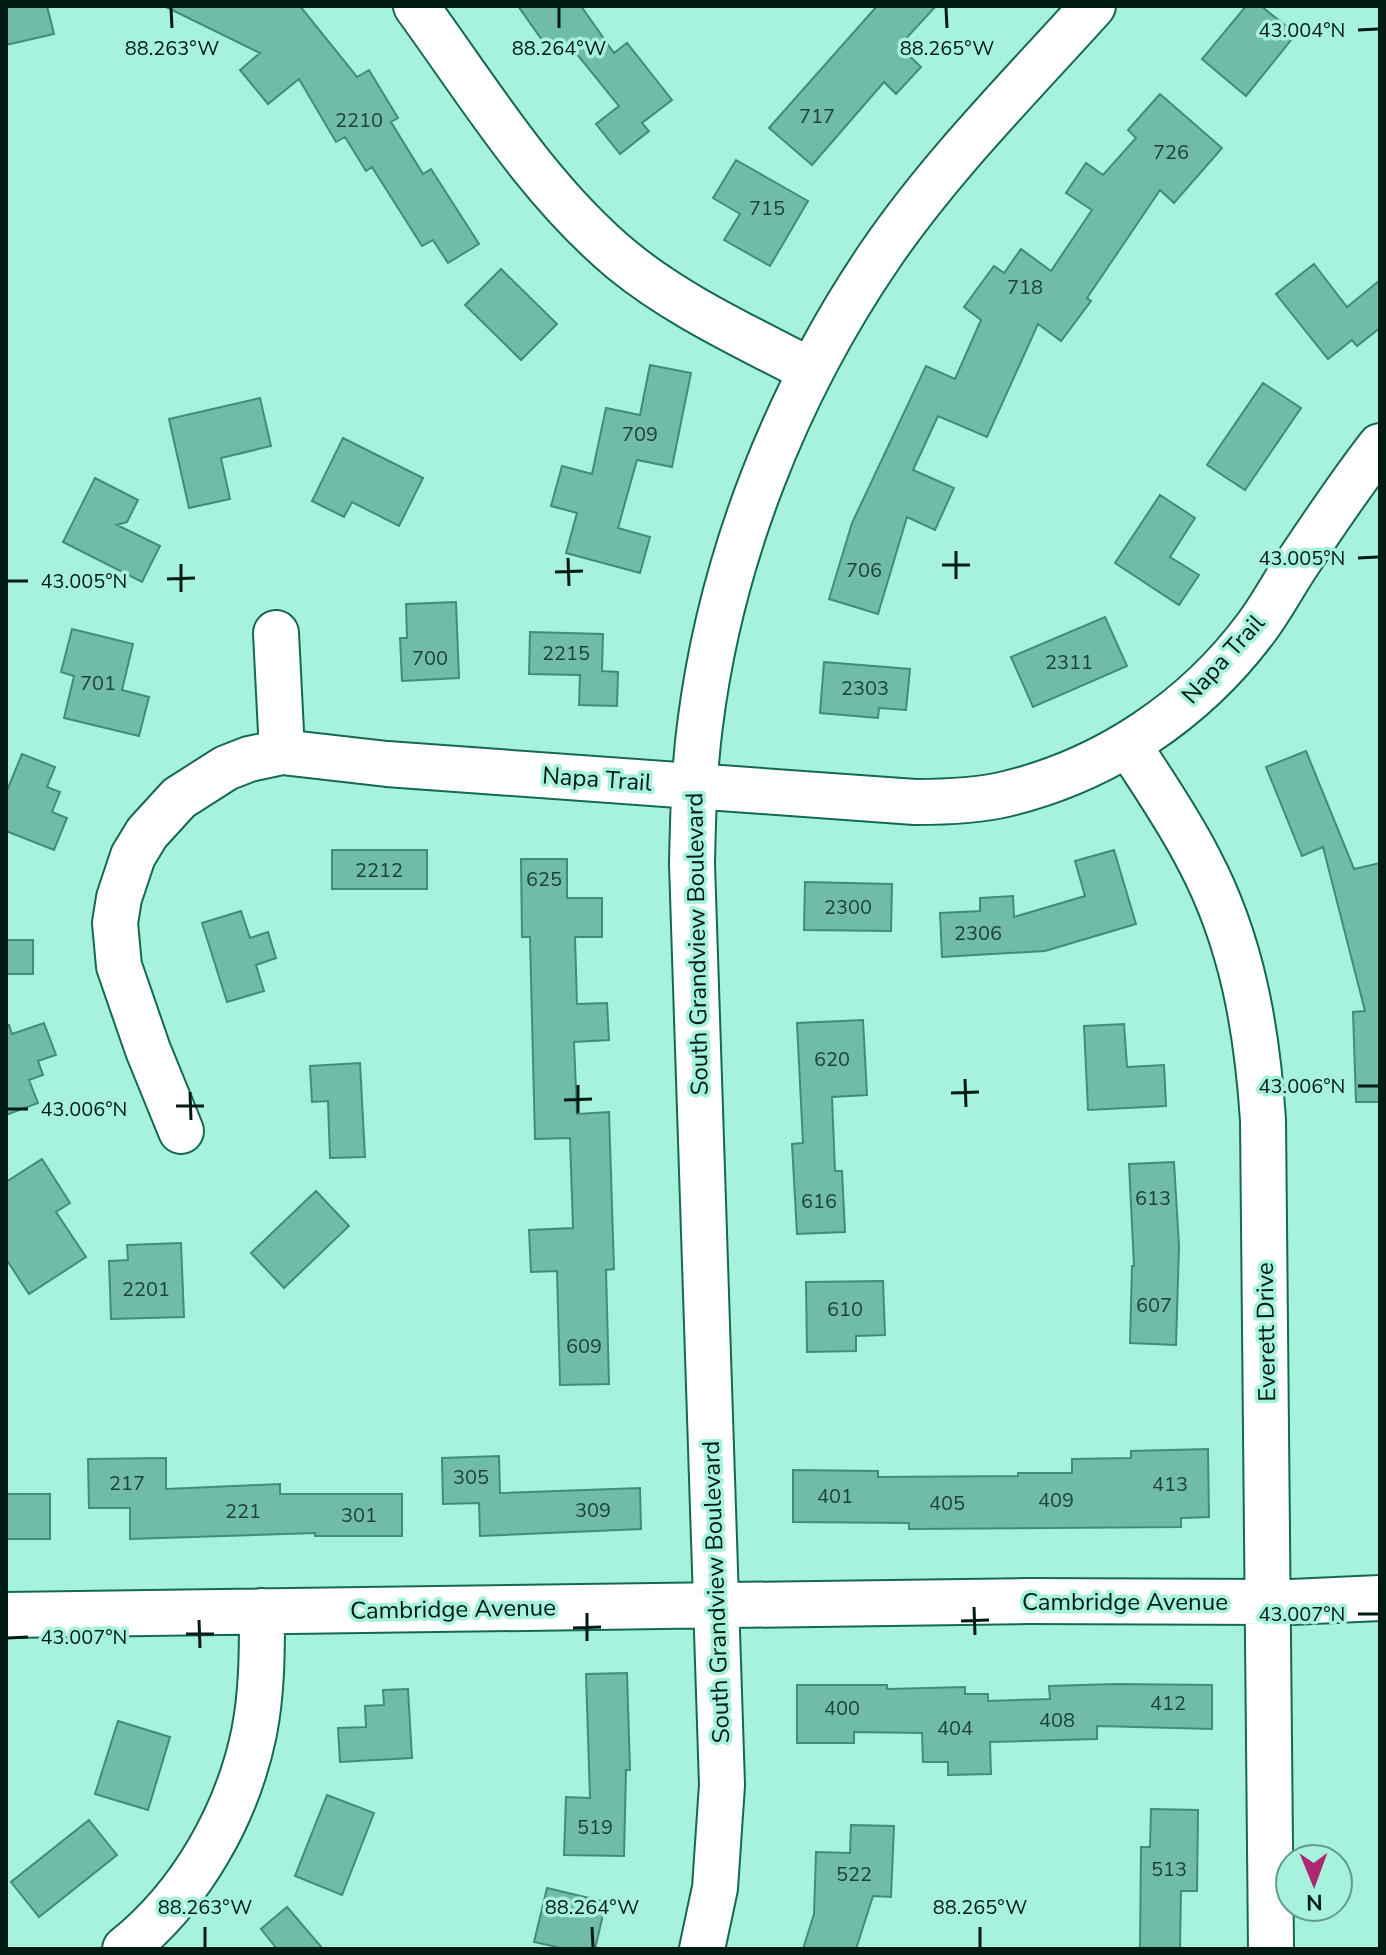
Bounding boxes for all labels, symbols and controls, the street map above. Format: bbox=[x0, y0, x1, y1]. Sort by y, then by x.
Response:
text: 43.004°N bbox=[1259, 17, 1345, 44]
text: 88.263°W bbox=[125, 35, 219, 62]
text: 88.264°W bbox=[512, 35, 606, 62]
text: 88.265°W bbox=[900, 35, 994, 62]
house number: 717 bbox=[799, 103, 835, 130]
house number: 2210 bbox=[335, 107, 383, 134]
house number: 726 bbox=[1153, 139, 1189, 166]
house number: 715 bbox=[749, 195, 785, 222]
house number: 718 bbox=[1007, 274, 1043, 301]
house number: 709 bbox=[622, 421, 658, 448]
text: 43.005°N bbox=[1259, 545, 1345, 572]
house number: 706 bbox=[846, 557, 882, 584]
text: 43.005°N bbox=[41, 568, 127, 595]
street label: Napa Trail bbox=[1174, 607, 1272, 711]
house number: 2215 bbox=[542, 640, 590, 667]
house number: 700 bbox=[412, 645, 448, 672]
house number: 2311 bbox=[1045, 649, 1093, 676]
house number: 701 bbox=[80, 670, 116, 697]
house number: 2303 bbox=[841, 675, 889, 702]
street label: Napa Trail bbox=[541, 759, 653, 799]
street label: South Grandview Boulevard bbox=[678, 792, 716, 1096]
house number: 2212 bbox=[355, 857, 403, 884]
house number: 625 bbox=[526, 866, 562, 893]
house number: 2300 bbox=[824, 894, 872, 921]
house number: 2306 bbox=[954, 920, 1002, 947]
house number: 620 bbox=[814, 1046, 850, 1073]
text: 43.006°N bbox=[1259, 1073, 1345, 1100]
text: 43.006°N bbox=[41, 1096, 127, 1123]
house number: 613 bbox=[1135, 1185, 1171, 1212]
house number: 616 bbox=[801, 1188, 837, 1215]
street label: Everett Drive bbox=[1249, 1262, 1283, 1402]
house number: 2201 bbox=[122, 1276, 170, 1303]
house number: 607 bbox=[1136, 1292, 1172, 1319]
house number: 610 bbox=[827, 1296, 863, 1323]
house number: 609 bbox=[566, 1333, 602, 1360]
street label: South Grandview Boulevard bbox=[695, 1440, 737, 1744]
house number: 305 bbox=[453, 1464, 489, 1491]
house number: 217 bbox=[109, 1470, 145, 1497]
house number: 413 bbox=[1152, 1471, 1188, 1498]
house number: 401 bbox=[817, 1483, 853, 1510]
house number: 409 bbox=[1038, 1487, 1074, 1514]
house number: 405 bbox=[929, 1490, 965, 1517]
house number: 309 bbox=[575, 1497, 611, 1524]
house number: 221 bbox=[225, 1498, 261, 1525]
house number: 301 bbox=[341, 1502, 377, 1529]
street label: Cambridge Avenue bbox=[1022, 1586, 1228, 1618]
street label: Cambridge Avenue bbox=[350, 1591, 556, 1627]
text: 43.007°N bbox=[1259, 1601, 1345, 1628]
text: 43.007°N bbox=[41, 1624, 127, 1651]
house number: 412 bbox=[1150, 1690, 1186, 1717]
house number: 400 bbox=[824, 1695, 860, 1722]
house number: 408 bbox=[1039, 1707, 1075, 1734]
house number: 404 bbox=[937, 1715, 973, 1742]
house number: 519 bbox=[577, 1814, 613, 1841]
north arrow bbox=[1274, 1843, 1354, 1923]
house number: 513 bbox=[1151, 1856, 1187, 1883]
house number: 522 bbox=[836, 1861, 872, 1888]
text: N bbox=[1306, 1887, 1323, 1917]
text: 88.263°W bbox=[158, 1894, 252, 1921]
text: 88.264°W bbox=[545, 1894, 639, 1921]
text: 88.265°W bbox=[933, 1894, 1027, 1921]

